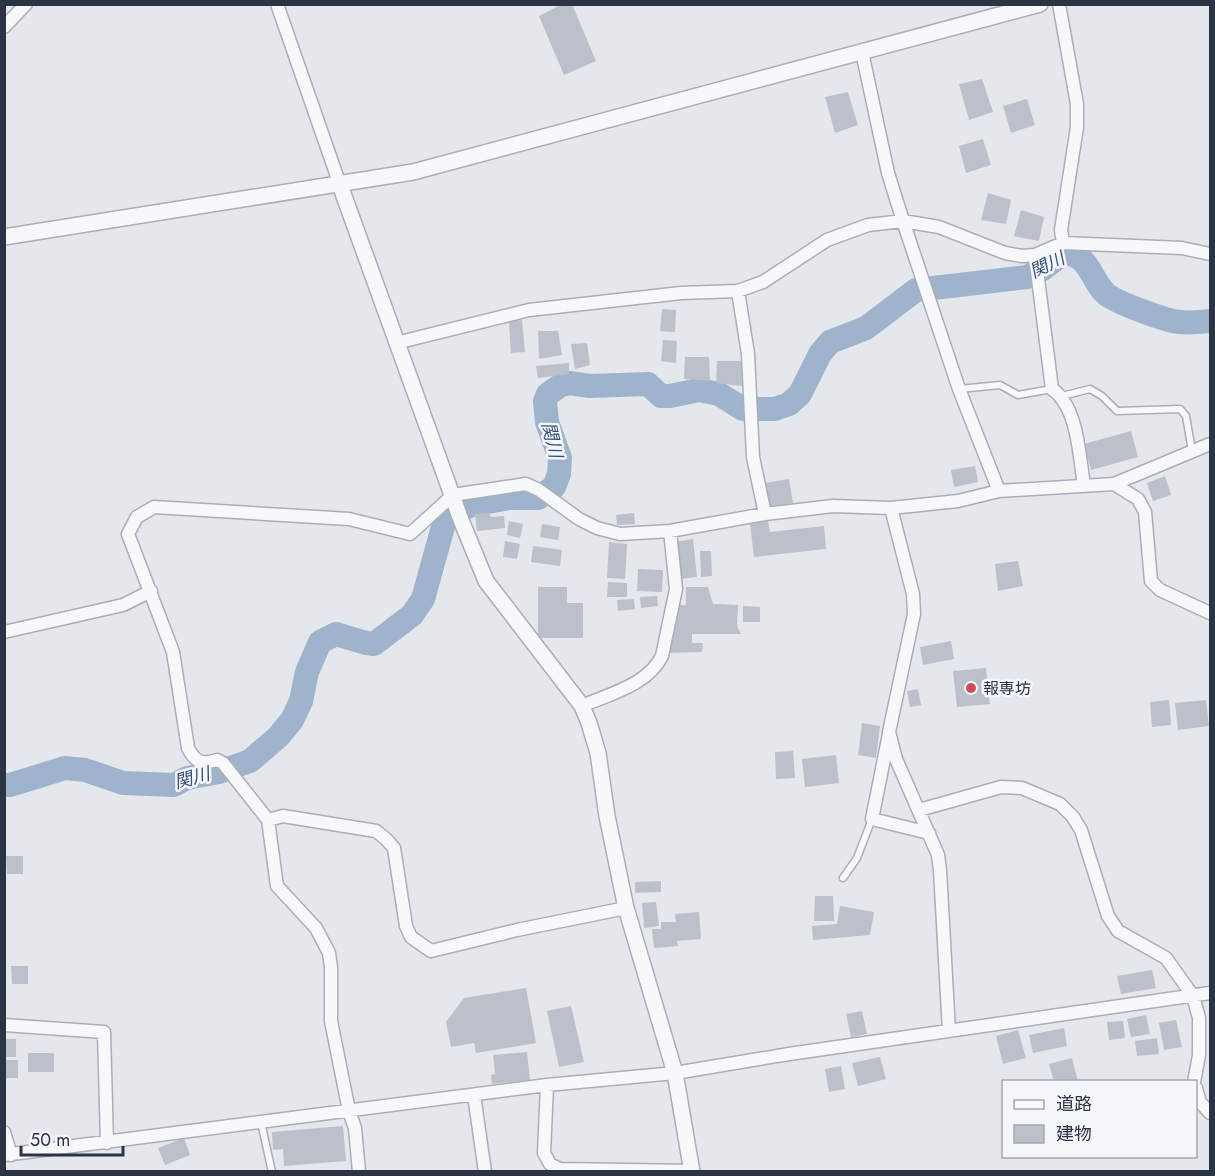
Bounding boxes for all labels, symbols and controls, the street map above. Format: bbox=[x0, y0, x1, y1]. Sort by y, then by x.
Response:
water label: 関川 bbox=[1025, 245, 1071, 285]
water label: 関川 bbox=[535, 420, 569, 462]
place label: 報専坊 bbox=[983, 677, 1031, 700]
marker: 報専坊 bbox=[964, 681, 978, 695]
water label: 関川 bbox=[171, 760, 215, 795]
legend bbox=[1002, 1080, 1197, 1158]
text: 道路 bbox=[1056, 1091, 1092, 1117]
scale bar bbox=[21, 1119, 123, 1157]
text: 建物 bbox=[1056, 1121, 1092, 1147]
text: 50 m bbox=[30, 1127, 70, 1153]

